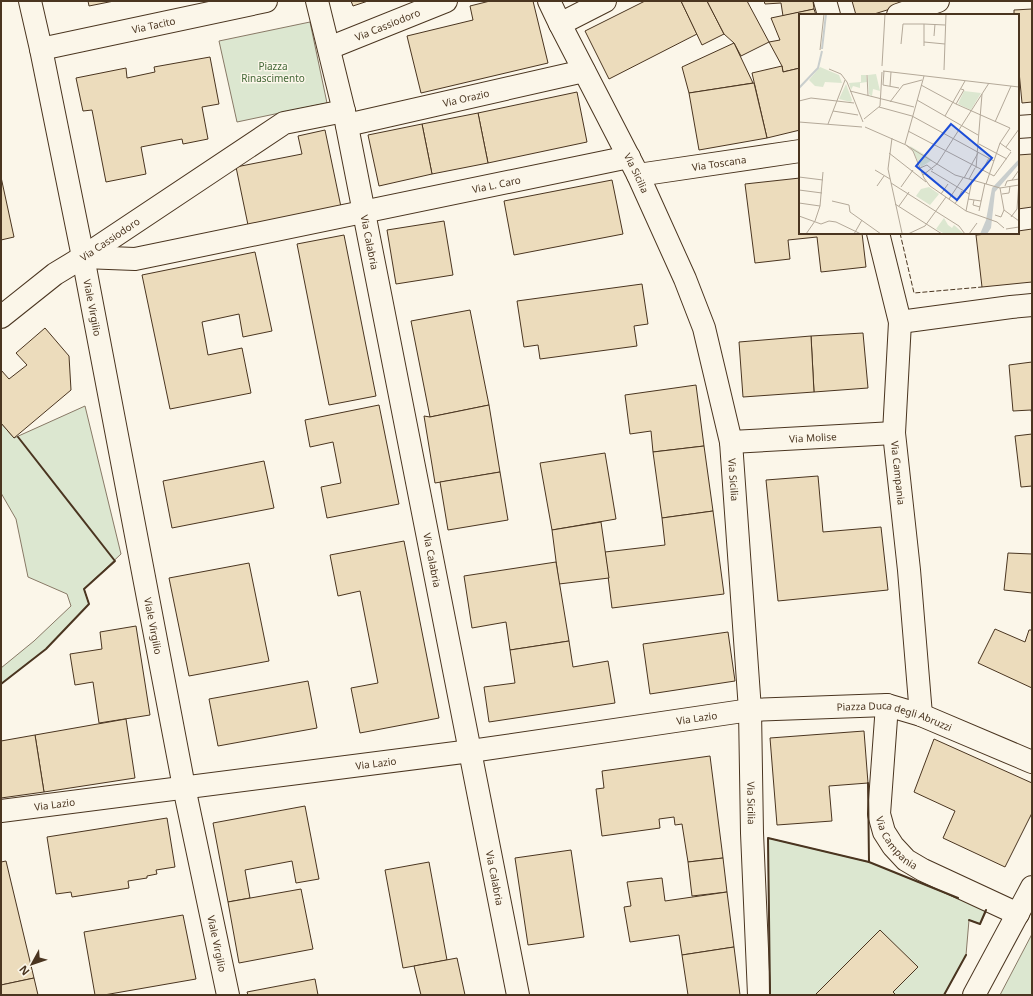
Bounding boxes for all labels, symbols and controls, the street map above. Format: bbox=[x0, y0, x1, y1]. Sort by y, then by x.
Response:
street label: Via Cassiodoro bbox=[353, 5, 422, 44]
street label: Via Tacito bbox=[130, 14, 177, 36]
inset map bbox=[799, 14, 1019, 234]
park label: Piazza Rinascimento bbox=[241, 59, 305, 85]
street label: Via Orazio bbox=[441, 86, 491, 110]
street label: Via Sicilia bbox=[621, 150, 652, 195]
street label: Via Toscana bbox=[691, 152, 747, 174]
street label: Via L. Caro bbox=[471, 173, 522, 196]
street label: Via Cassiodoro bbox=[77, 214, 142, 264]
street label: Via Calabria bbox=[358, 214, 382, 271]
street label: Viale Virgilio bbox=[80, 278, 105, 337]
street label: Via Molise bbox=[789, 429, 837, 446]
street label: Via Campania bbox=[888, 440, 909, 506]
street label: Via Sicilia bbox=[725, 458, 742, 502]
street label: Via Calabria bbox=[420, 532, 445, 589]
street label: Viale Virgilio bbox=[141, 596, 166, 656]
street label: Piazza Duca degli Abruzzi bbox=[836, 698, 954, 734]
street label: Via Lazio bbox=[675, 708, 718, 728]
street label: Via Lazio bbox=[355, 754, 397, 773]
street label: Via Sicilia bbox=[744, 781, 759, 825]
street label: Via Lazio bbox=[33, 795, 76, 814]
street label: Via Campania bbox=[873, 815, 920, 872]
street label: Via Calabria bbox=[483, 849, 507, 907]
street label: Viale Virgilio bbox=[204, 914, 230, 973]
north arrow bbox=[12, 944, 52, 984]
text: N bbox=[15, 962, 33, 979]

